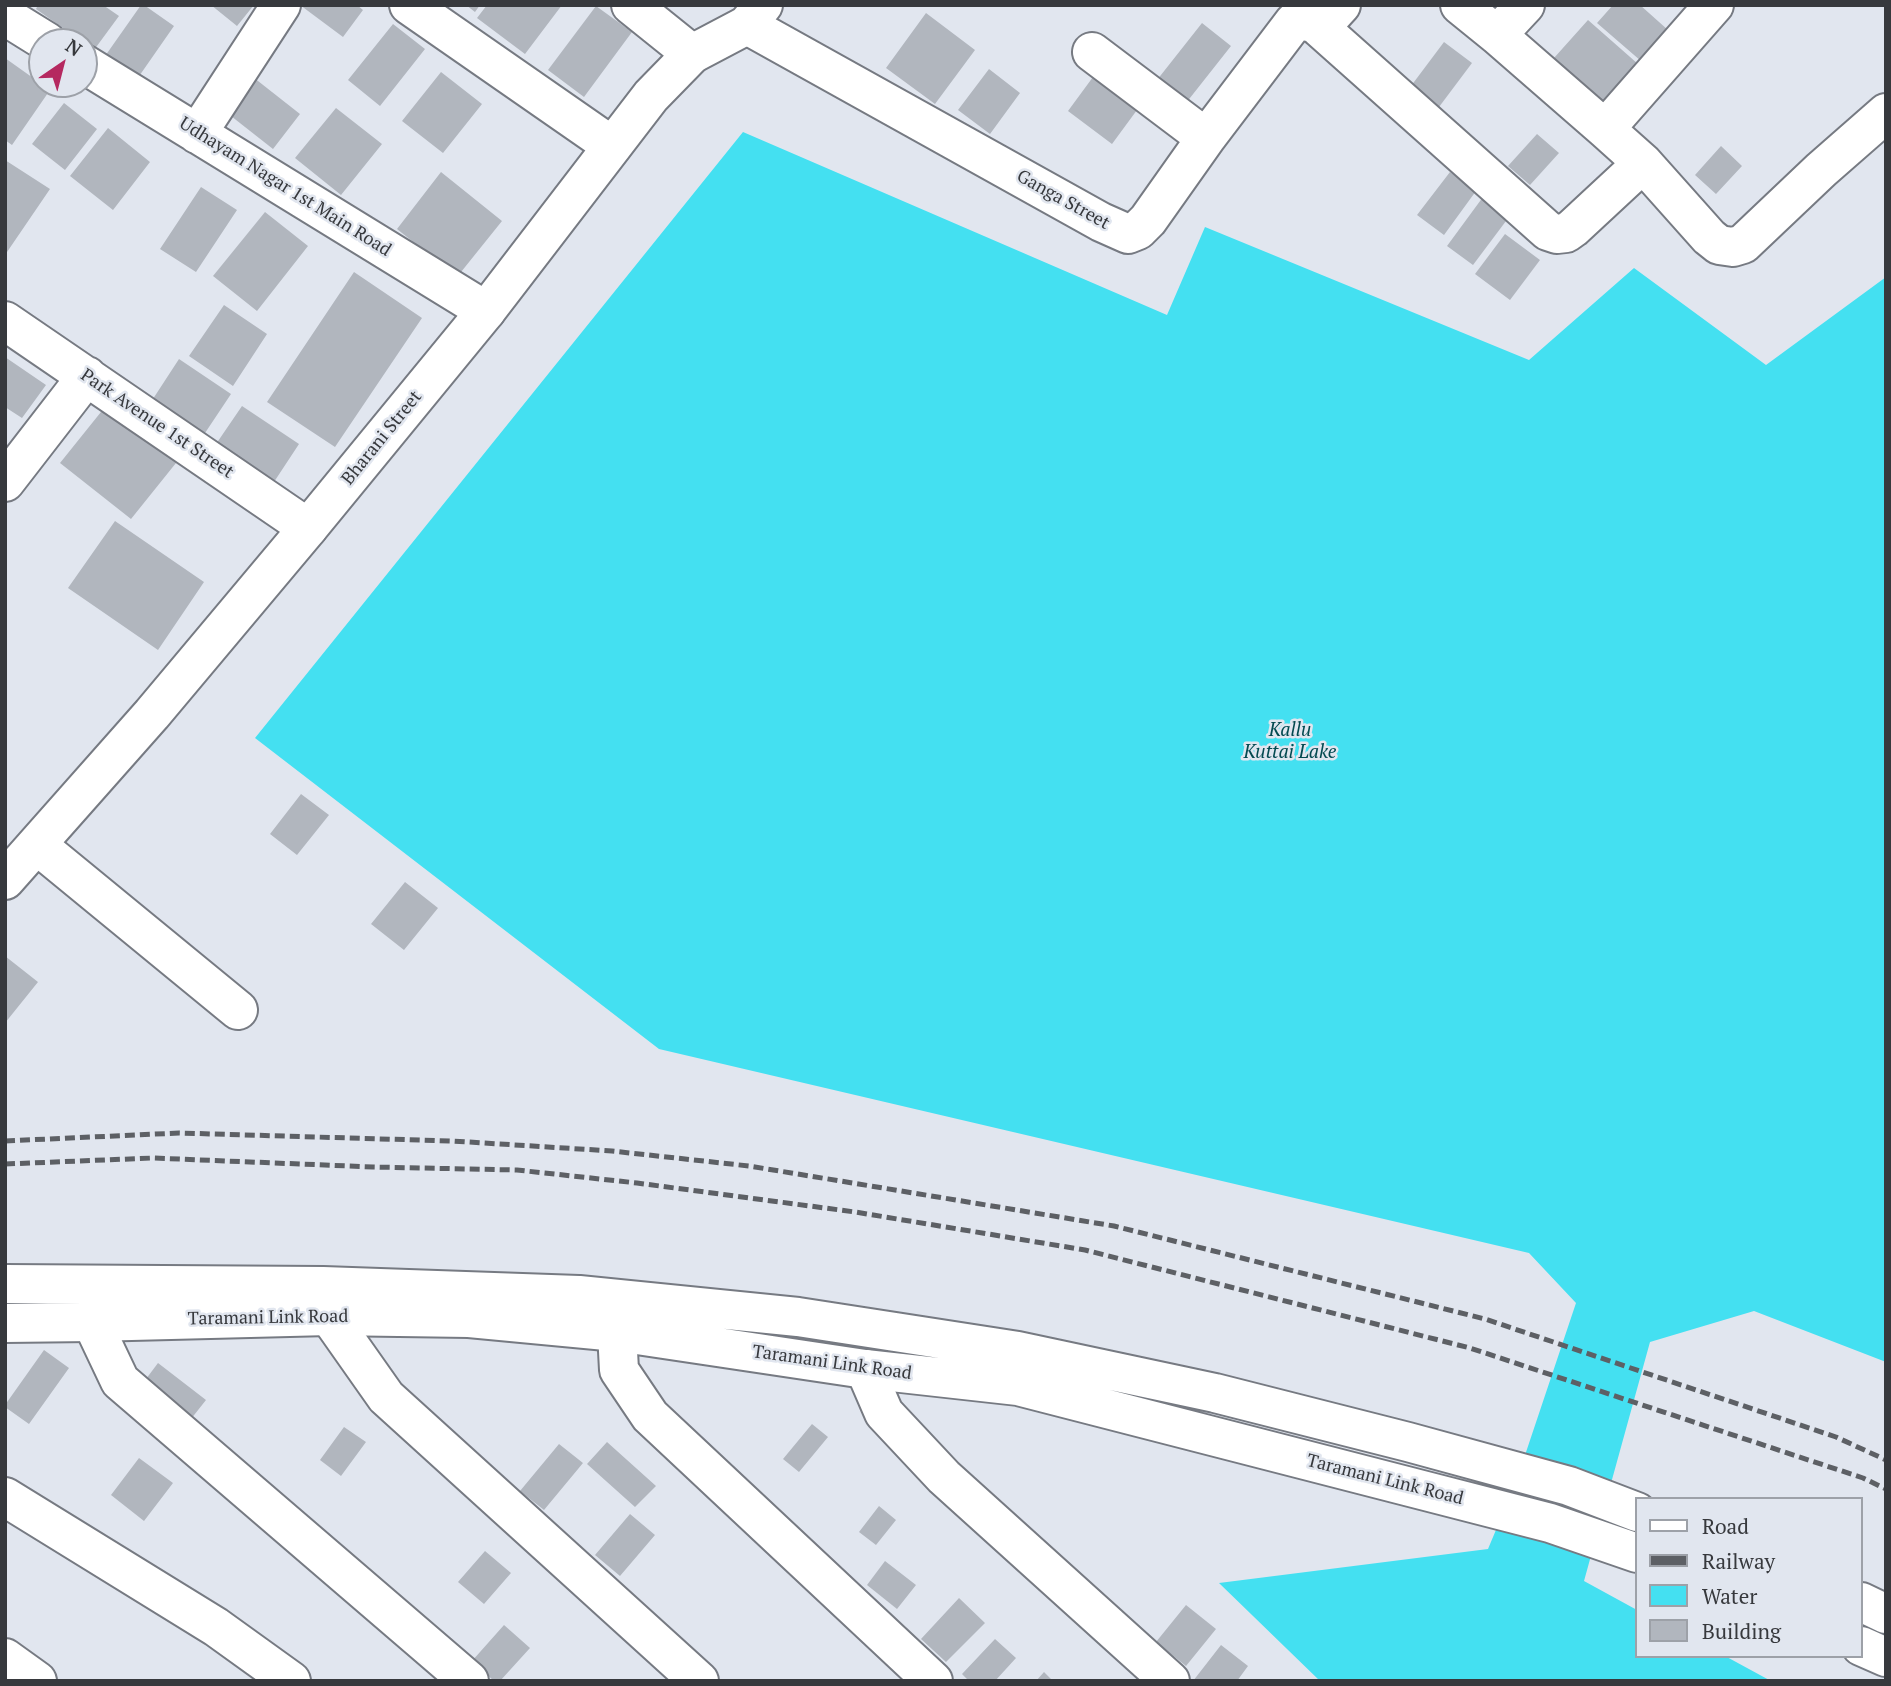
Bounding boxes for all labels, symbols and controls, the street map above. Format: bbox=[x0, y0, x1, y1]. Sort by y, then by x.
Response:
north arrow bbox=[28, 28, 98, 98]
text: N bbox=[61, 33, 87, 61]
street label: Udhayam Nagar 1st Main Road bbox=[175, 113, 395, 261]
street label: Ganga Street bbox=[1013, 166, 1113, 234]
street label: Park Avenue 1st Street bbox=[76, 365, 238, 483]
street label: Bharani Street bbox=[337, 386, 427, 490]
water label: Kallu Kuttai Lake bbox=[1244, 720, 1336, 764]
street label: Taramani Link Road bbox=[188, 1306, 348, 1330]
street label: Taramani Link Road bbox=[751, 1341, 913, 1385]
street label: Taramani Link Road bbox=[1304, 1450, 1466, 1510]
legend bbox=[1636, 1497, 1863, 1658]
text: Road bbox=[1702, 1512, 1749, 1540]
text: Railway bbox=[1702, 1547, 1775, 1575]
text: Water bbox=[1702, 1582, 1757, 1610]
text: Building bbox=[1702, 1617, 1781, 1645]

